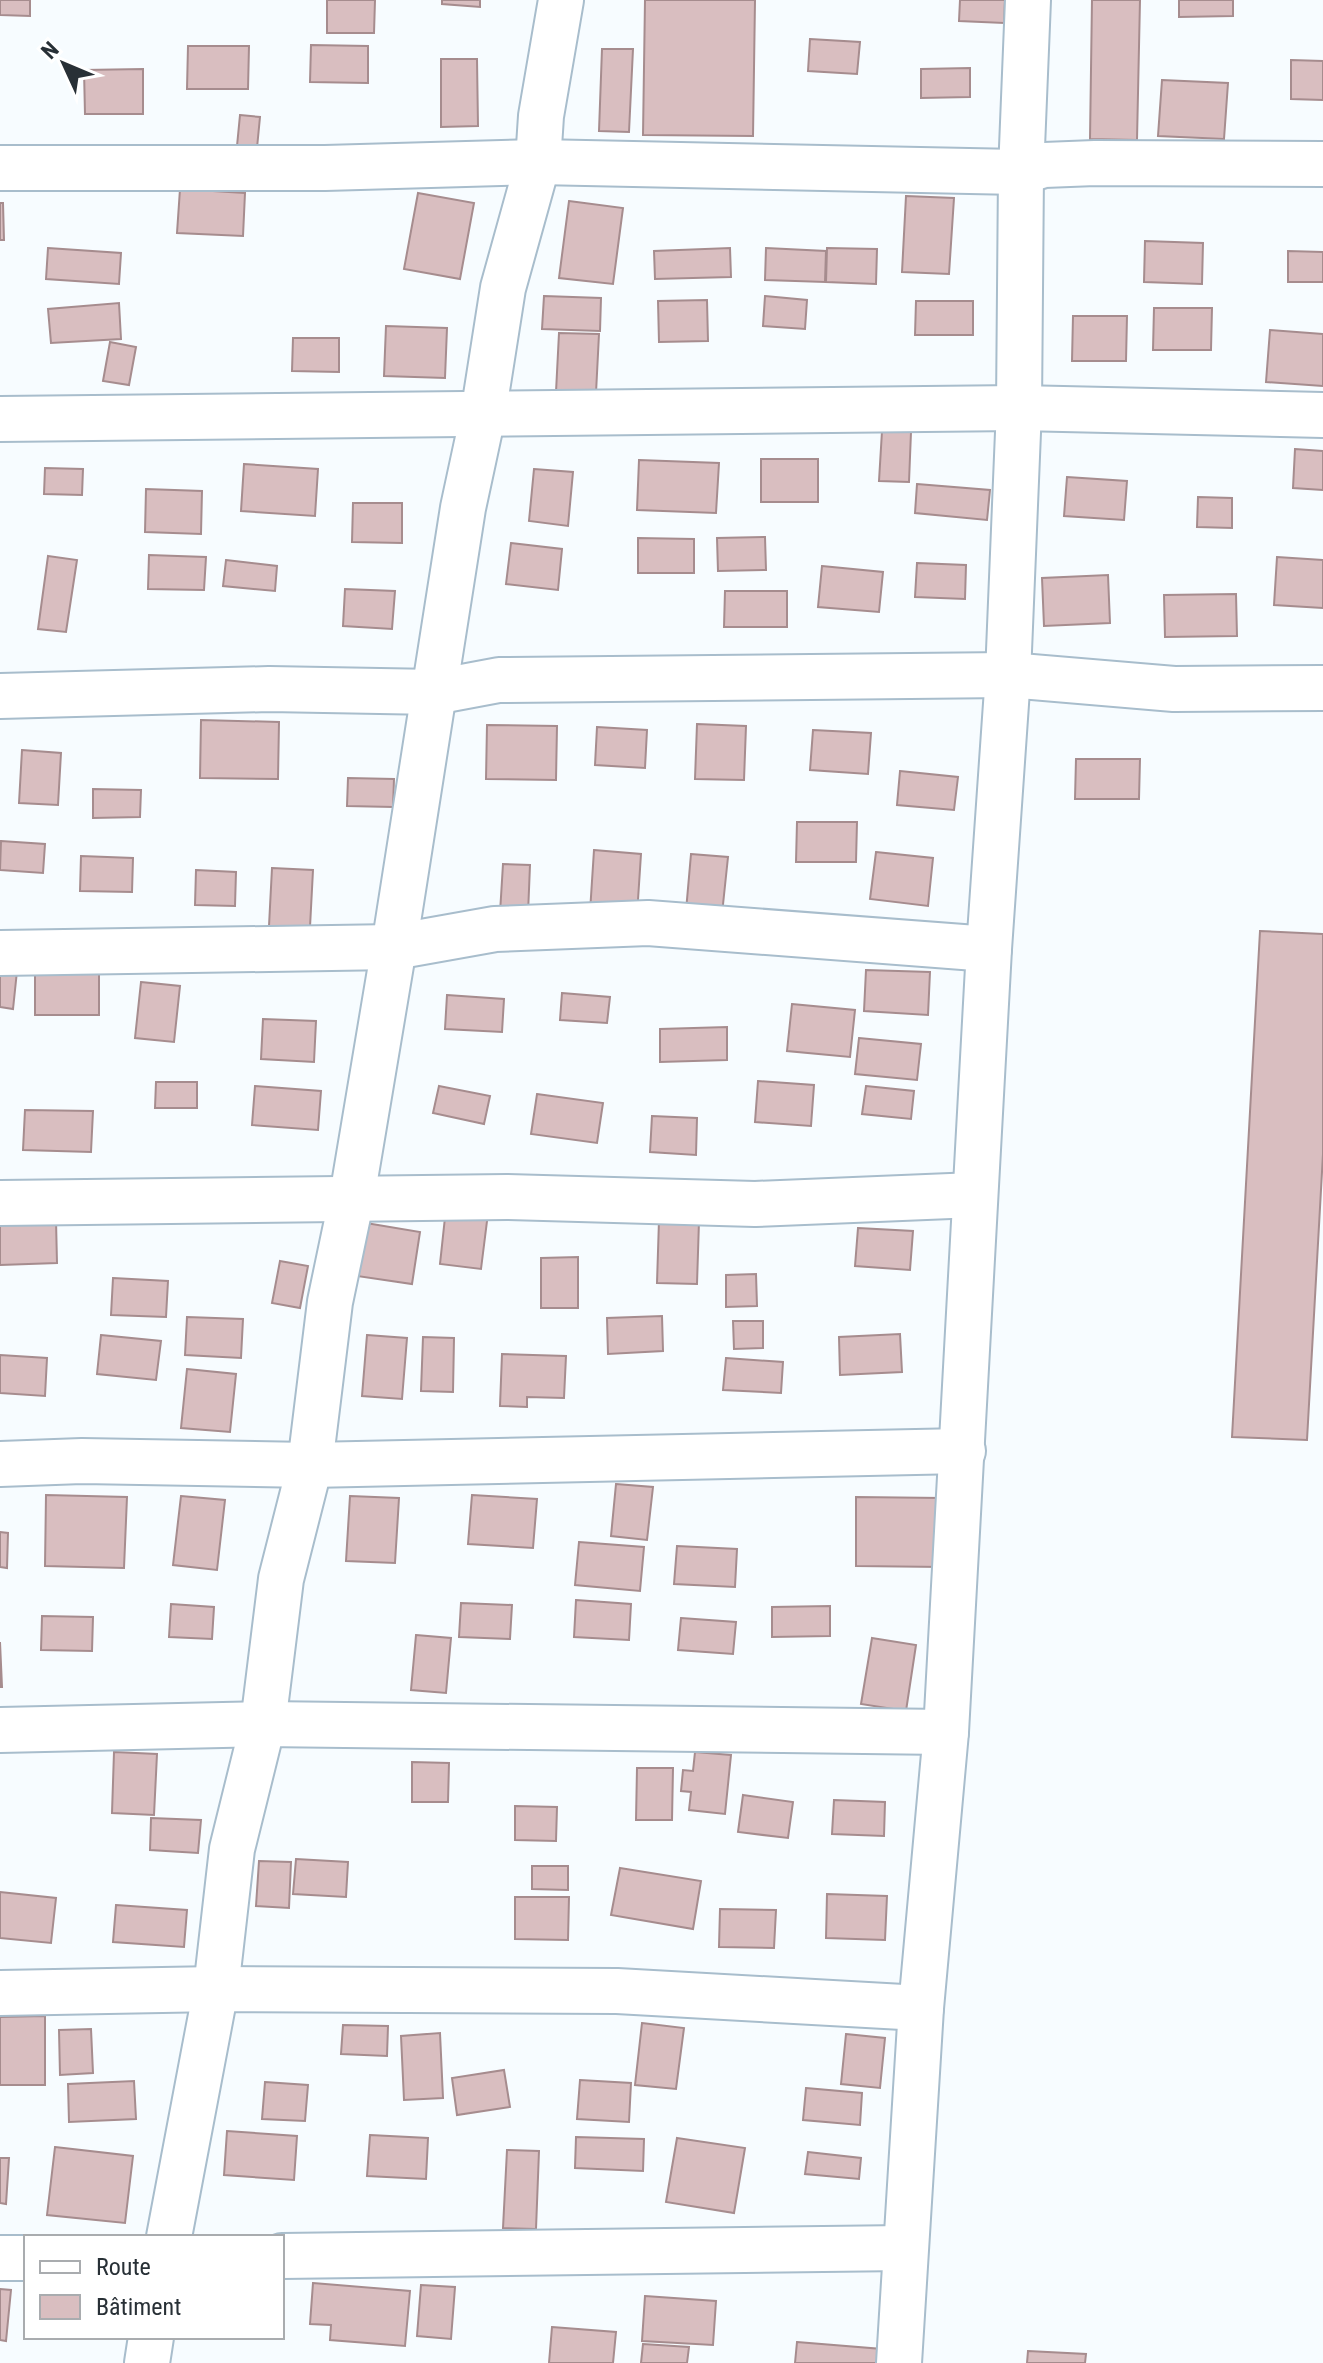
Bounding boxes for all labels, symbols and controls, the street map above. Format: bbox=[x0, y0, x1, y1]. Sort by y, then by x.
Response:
north arrow bbox=[24, 24, 104, 104]
text: N bbox=[36, 37, 64, 64]
legend bbox=[24, 2235, 284, 2339]
text: Route bbox=[96, 2253, 151, 2281]
text: Bâtiment bbox=[96, 2293, 181, 2321]

